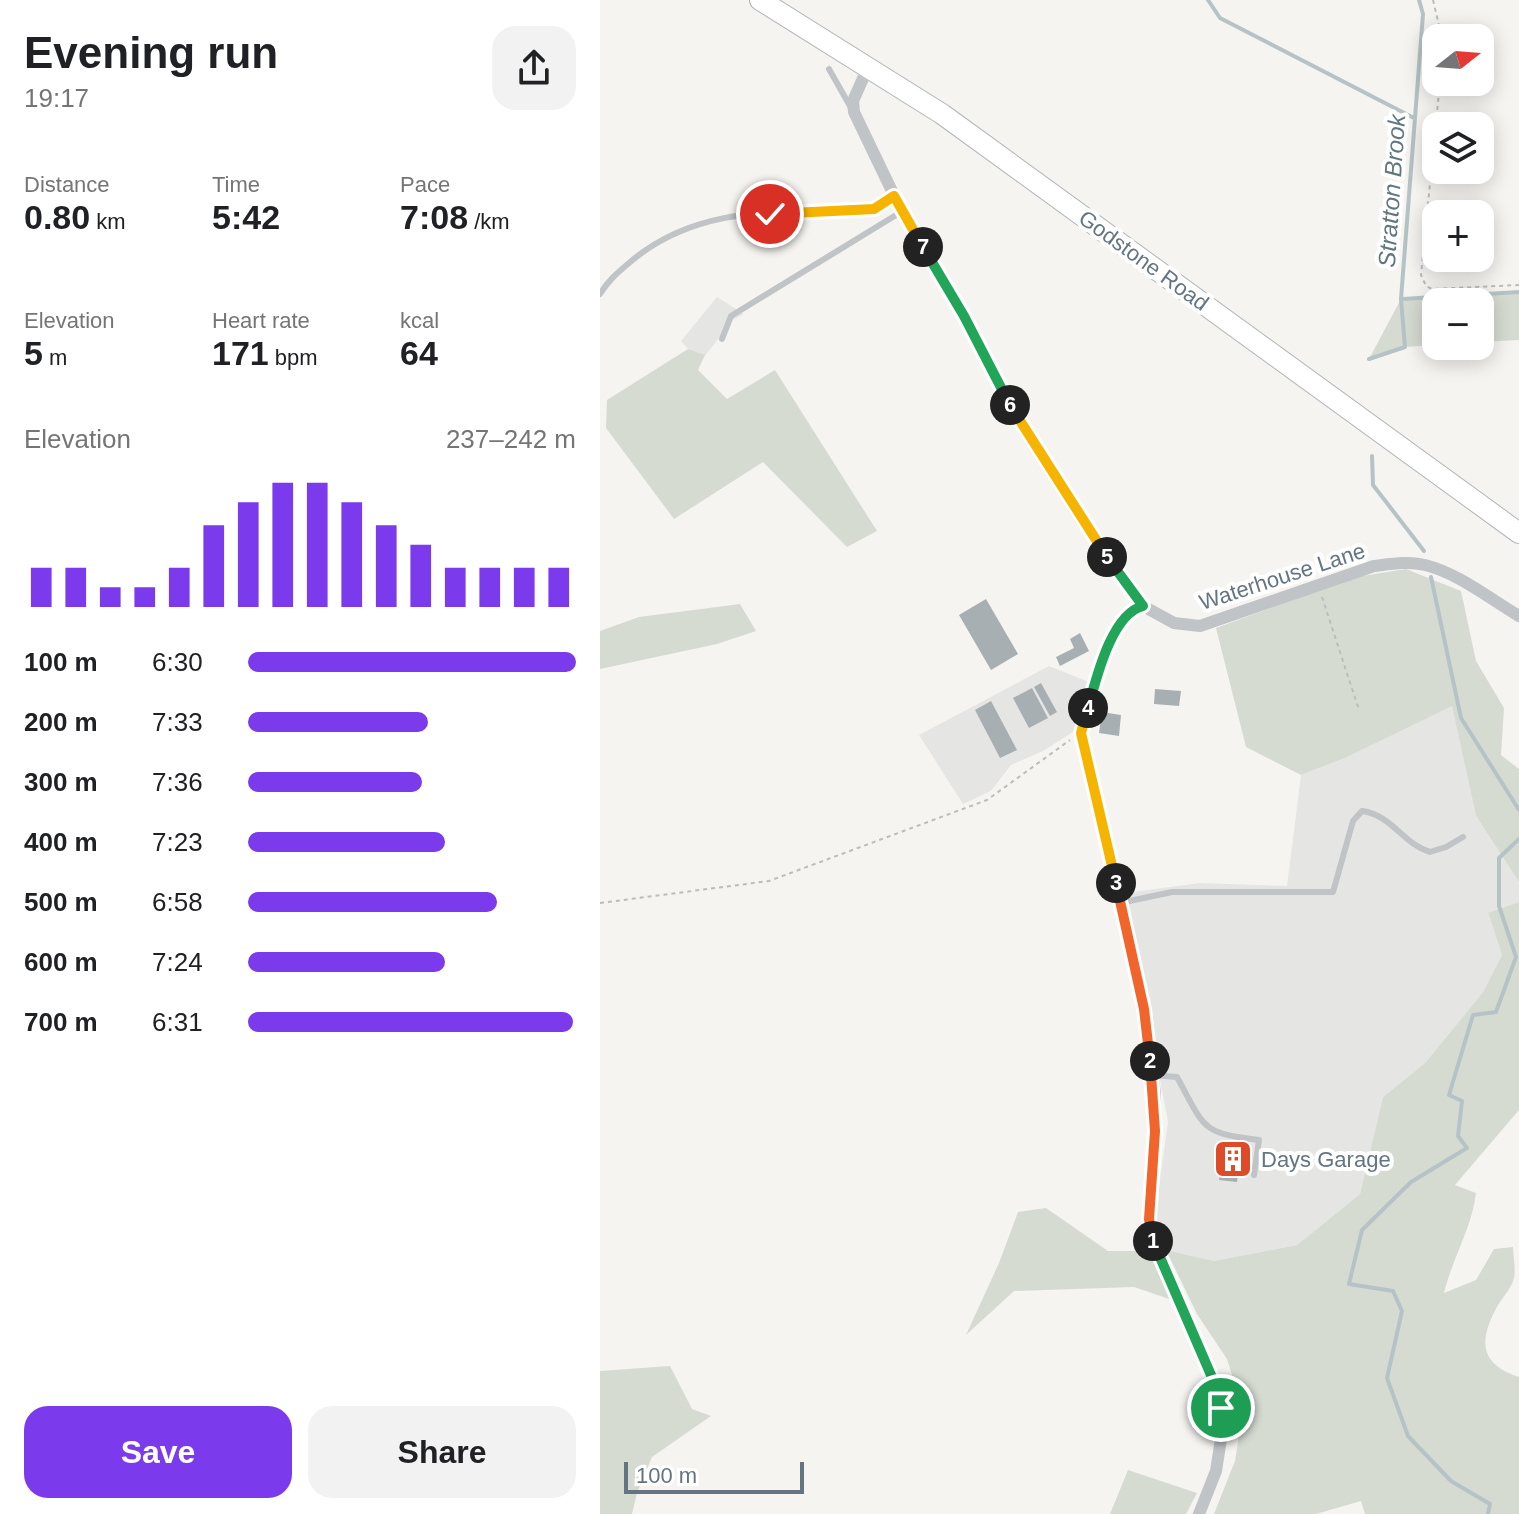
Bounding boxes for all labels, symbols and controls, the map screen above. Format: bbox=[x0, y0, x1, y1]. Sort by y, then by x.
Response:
north arrow bbox=[1422, 24, 1494, 96]
map controls bbox=[1422, 24, 1494, 360]
button: share bbox=[492, 26, 576, 110]
text: Evening run bbox=[24, 28, 278, 77]
text: 19:17 bbox=[24, 83, 89, 113]
water label: Stratton Brook bbox=[1373, 112, 1410, 268]
button: layers bbox=[1422, 112, 1494, 184]
text: Distance bbox=[24, 172, 110, 197]
text: Time bbox=[212, 172, 260, 197]
text: Pace bbox=[400, 172, 450, 197]
pin bbox=[736, 180, 804, 248]
icon: check bbox=[748, 192, 792, 236]
text: 0.80 bbox=[24, 198, 90, 236]
text: 5:42 bbox=[212, 198, 280, 236]
text: 7:08 bbox=[400, 198, 468, 236]
button: + bbox=[1422, 200, 1494, 272]
street label: Godstone Road bbox=[1074, 205, 1213, 316]
text: km bbox=[90, 209, 126, 234]
text: /km bbox=[468, 209, 510, 234]
pin: 7 bbox=[903, 227, 943, 267]
text: 7 bbox=[917, 234, 929, 259]
button: − bbox=[1422, 288, 1494, 360]
text: Elevation bbox=[24, 308, 115, 333]
text: Heart rate bbox=[212, 308, 310, 333]
text: kcal bbox=[400, 308, 439, 333]
text: 5 bbox=[24, 334, 43, 372]
text: 171 bbox=[212, 334, 269, 372]
text: 64 bbox=[400, 334, 438, 372]
text: m bbox=[43, 345, 67, 370]
text: bpm bbox=[269, 345, 318, 370]
pin: 6 bbox=[990, 385, 1030, 425]
text: 6 bbox=[1004, 392, 1016, 417]
text: Elevation bbox=[24, 424, 131, 454]
text: 237–242 m bbox=[446, 424, 576, 454]
pin: 5 bbox=[1087, 537, 1127, 577]
street label: Waterhouse Lane bbox=[1196, 538, 1368, 615]
text: 5 bbox=[1101, 544, 1113, 569]
text: 100 m bbox=[24, 647, 98, 677]
text: 6:30 bbox=[152, 647, 203, 677]
pin: 4 bbox=[1068, 688, 1108, 728]
text: 4 bbox=[1082, 695, 1094, 720]
text: 200 m bbox=[24, 707, 98, 737]
text: 7:33 bbox=[152, 707, 203, 737]
text: 300 m bbox=[24, 767, 98, 797]
text: 7:36 bbox=[152, 767, 203, 797]
text: 400 m bbox=[24, 827, 98, 857]
text: 7:23 bbox=[152, 827, 203, 857]
pin: 3 bbox=[1096, 863, 1136, 903]
text: 3 bbox=[1110, 870, 1122, 895]
text: 500 m bbox=[24, 887, 98, 917]
text: 6:58 bbox=[152, 887, 203, 917]
text: 600 m bbox=[24, 947, 98, 977]
text: 7:24 bbox=[152, 947, 203, 977]
text: 700 m bbox=[24, 1007, 98, 1037]
text: 6:31 bbox=[152, 1007, 203, 1037]
pin: 2 bbox=[1130, 1041, 1170, 1081]
text: 2 bbox=[1144, 1048, 1156, 1073]
building icon: Days Garage bbox=[1212, 1138, 1254, 1180]
place label: Days Garage bbox=[1261, 1147, 1391, 1172]
pin: 1 bbox=[1133, 1221, 1173, 1261]
text: 1 bbox=[1147, 1228, 1159, 1253]
pin bbox=[1187, 1374, 1255, 1442]
icon: arrive bbox=[1199, 1386, 1243, 1430]
button: Save bbox=[24, 1406, 292, 1498]
button: Share bbox=[308, 1406, 576, 1498]
scale bar bbox=[624, 1458, 804, 1494]
text: 100 m bbox=[636, 1463, 697, 1488]

